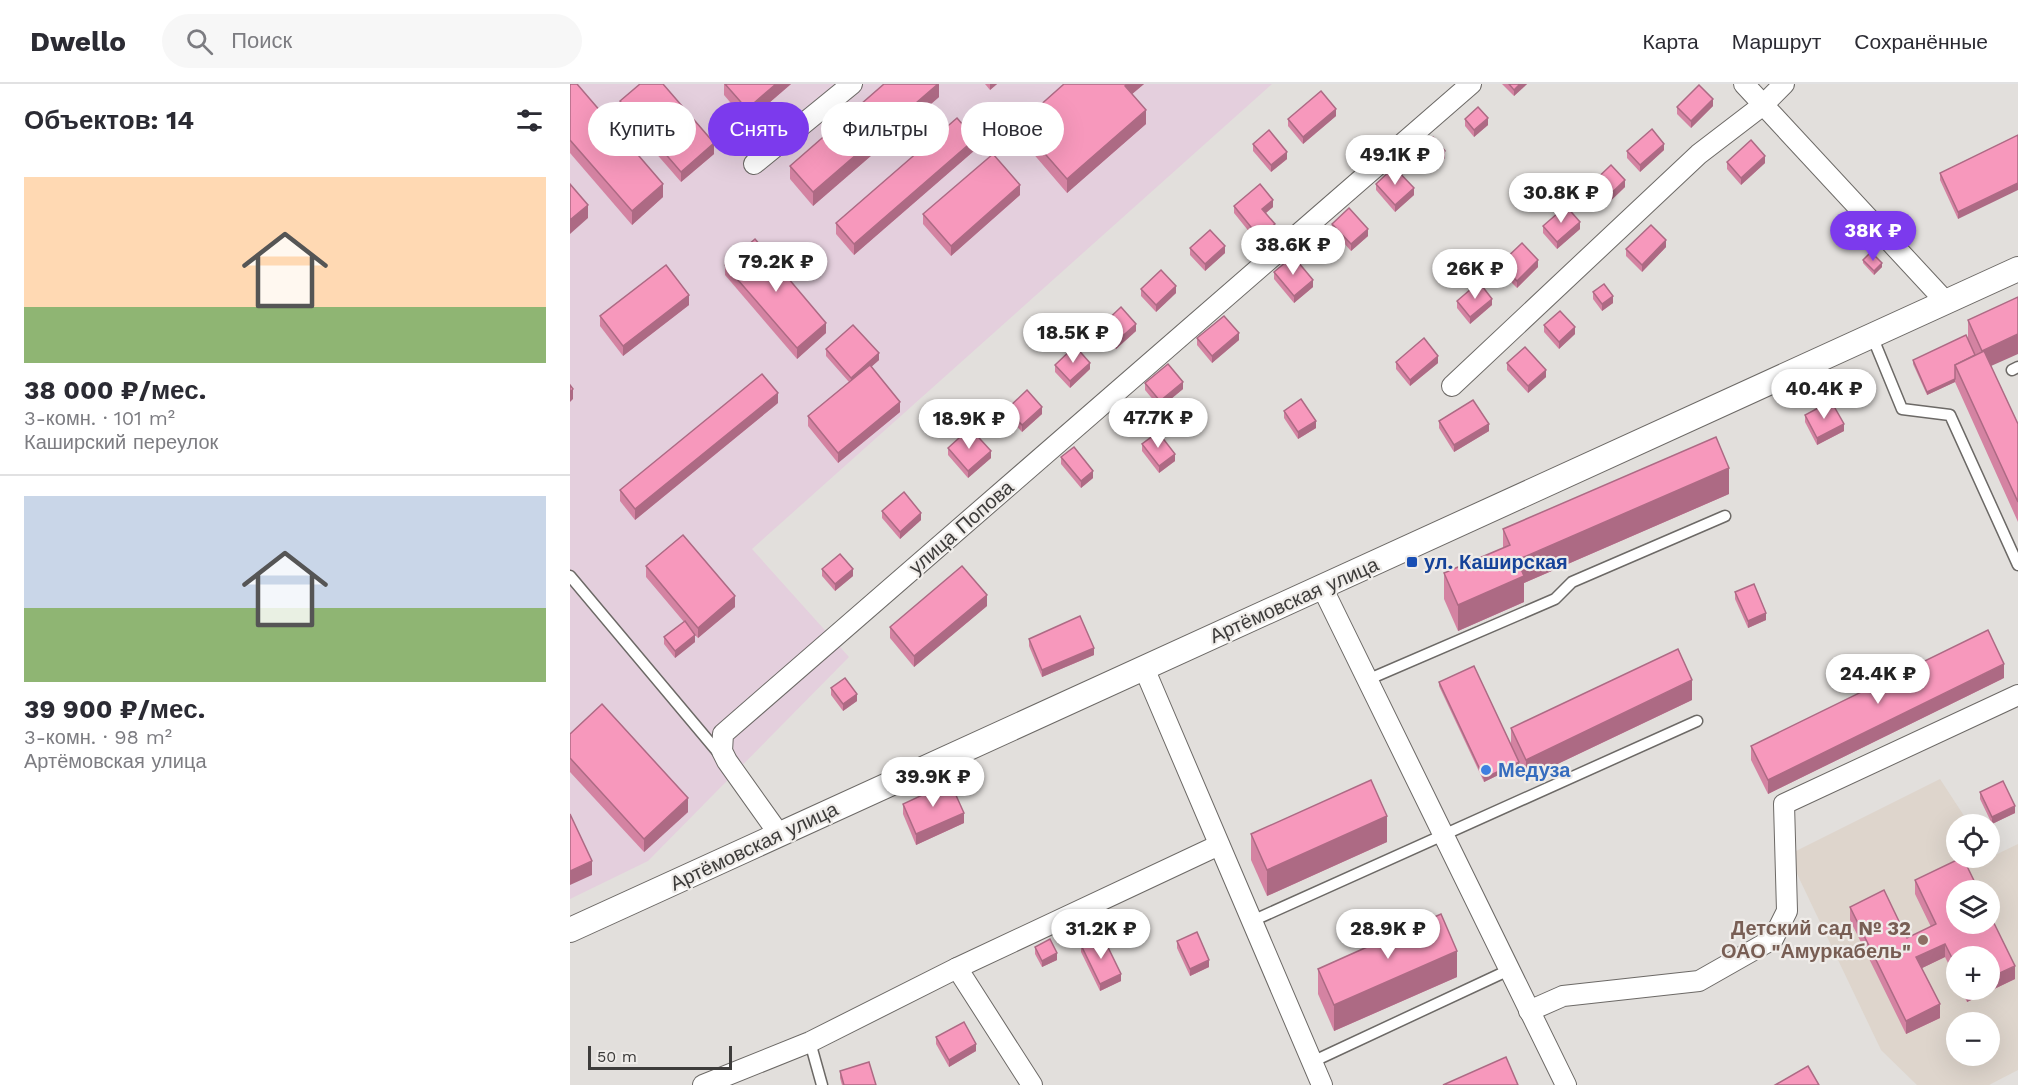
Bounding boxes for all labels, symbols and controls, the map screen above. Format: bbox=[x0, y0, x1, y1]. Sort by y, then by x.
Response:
search box bbox=[162, 14, 582, 68]
text: Dwello bbox=[30, 25, 126, 58]
icon: search bbox=[183, 25, 216, 58]
text: Поиск bbox=[231, 28, 292, 53]
text: Карта bbox=[1643, 29, 1699, 54]
text: Маршрут bbox=[1732, 29, 1821, 54]
text: Сохранённые bbox=[1854, 29, 1988, 54]
chip: Купить bbox=[588, 102, 696, 156]
chip: Снять bbox=[708, 102, 809, 156]
chip: Фильтры bbox=[821, 102, 949, 156]
chip: Новое bbox=[961, 102, 1064, 156]
icon: filters bbox=[513, 104, 546, 137]
text: Объектов: 14 bbox=[24, 105, 194, 135]
pin: 49.1K ₽ bbox=[1340, 135, 1450, 186]
text: 49.1K ₽ bbox=[1360, 142, 1430, 166]
pin: 30.8K ₽ bbox=[1506, 173, 1616, 224]
text: 30.8K ₽ bbox=[1523, 180, 1599, 204]
pin: 38K ₽ bbox=[1831, 211, 1915, 262]
icon: home bbox=[231, 216, 339, 324]
text: 38K ₽ bbox=[1844, 218, 1902, 242]
pin: 38.6K ₽ bbox=[1238, 225, 1348, 276]
text: 38.6K ₽ bbox=[1255, 232, 1331, 256]
pin: 79.2K ₽ bbox=[721, 242, 831, 293]
text: 79.2K ₽ bbox=[738, 249, 814, 273]
pin: 26K ₽ bbox=[1433, 249, 1517, 300]
text: 26K ₽ bbox=[1446, 256, 1504, 280]
pin: 18.5K ₽ bbox=[1018, 313, 1128, 364]
text: 18.5K ₽ bbox=[1037, 320, 1109, 344]
pin: 40.4K ₽ bbox=[1769, 369, 1879, 420]
text: 38 000 ₽/мес. bbox=[24, 375, 206, 405]
text: 40.4K ₽ bbox=[1785, 376, 1863, 400]
pin: 47.7K ₽ bbox=[1103, 398, 1213, 449]
pin: 18.9K ₽ bbox=[914, 399, 1024, 450]
text: 47.7K ₽ bbox=[1123, 405, 1193, 429]
text: 3-комн. · 101 m² bbox=[24, 406, 175, 430]
text: 18.9K ₽ bbox=[933, 406, 1005, 430]
text: Каширский переулок bbox=[24, 430, 218, 454]
street label: улица Попова bbox=[904, 474, 1019, 579]
icon: home bbox=[231, 535, 339, 643]
place label: ул. Каширская bbox=[1424, 550, 1568, 574]
street label: Артёмовская улица bbox=[1206, 552, 1383, 648]
marker: ул. Каширская bbox=[1405, 555, 1419, 569]
pin: 24.4K ₽ bbox=[1823, 654, 1933, 705]
text: 24.4K ₽ bbox=[1840, 661, 1916, 685]
text: 39 900 ₽/мес. bbox=[24, 694, 205, 724]
text: 3-комн. · 98 m² bbox=[24, 725, 172, 749]
text: Артёмовская улица bbox=[24, 749, 207, 773]
pin: 39.9K ₽ bbox=[878, 757, 988, 808]
place label: Медуза bbox=[1498, 758, 1571, 782]
marker: Медуза bbox=[1479, 763, 1493, 777]
text: 39.9K ₽ bbox=[895, 764, 971, 788]
street label: Артёмовская улица bbox=[666, 796, 843, 895]
map controls bbox=[1946, 814, 2000, 1066]
button: locate bbox=[1946, 814, 2000, 868]
button: layers bbox=[1946, 880, 2000, 934]
pin: 31.2K ₽ bbox=[1046, 909, 1156, 960]
pin: 28.9K ₽ bbox=[1333, 909, 1443, 960]
text: 31.2K ₽ bbox=[1065, 916, 1137, 940]
text: 28.9K ₽ bbox=[1350, 916, 1426, 940]
place label: Детский сад № 32 ОАО "Амуркабель" bbox=[1721, 916, 1911, 963]
marker: Детский сад № 32 ОАО "Амуркабель" bbox=[1916, 933, 1930, 947]
button: + bbox=[1946, 946, 2000, 1000]
button: − bbox=[1946, 1012, 2000, 1066]
scale bar bbox=[588, 1043, 732, 1070]
text: 50 m bbox=[597, 1047, 637, 1066]

